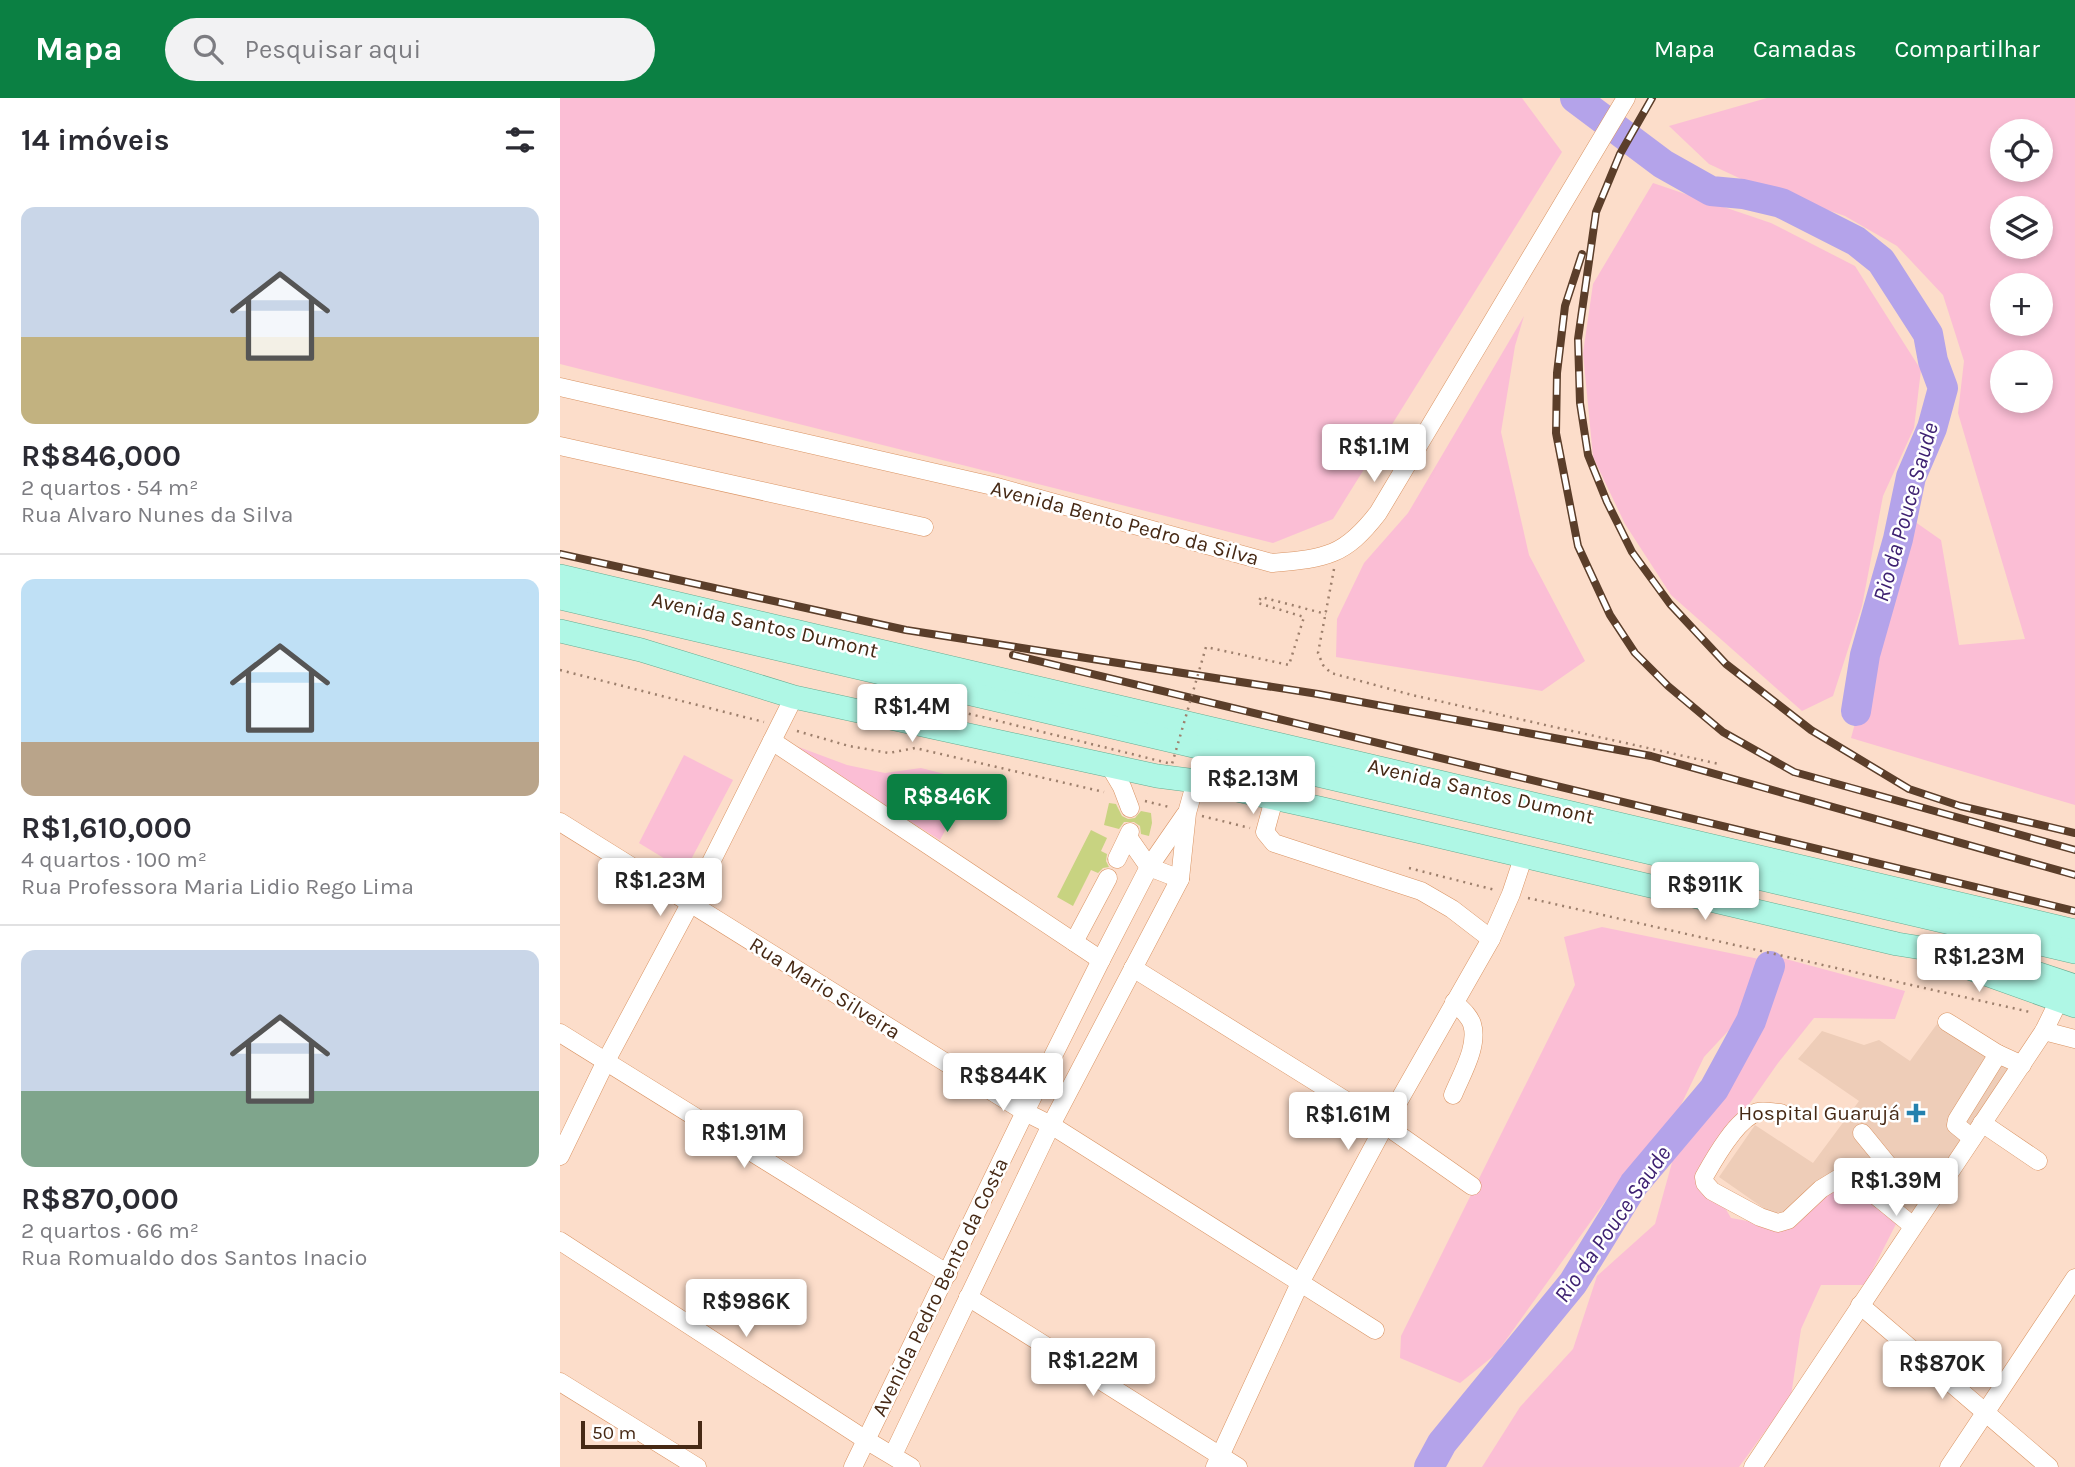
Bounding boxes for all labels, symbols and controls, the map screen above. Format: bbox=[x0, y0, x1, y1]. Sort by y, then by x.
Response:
search box bbox=[165, 18, 655, 81]
text: Mapa bbox=[35, 30, 123, 68]
icon: search bbox=[189, 30, 227, 68]
text: Pesquisar aqui bbox=[245, 34, 421, 65]
text: Mapa bbox=[1654, 35, 1715, 63]
text: Camadas bbox=[1753, 35, 1857, 63]
text: Compartilhar bbox=[1895, 35, 2040, 63]
map controls bbox=[1990, 119, 2053, 413]
button: locate bbox=[1990, 119, 2053, 182]
icon: filters bbox=[501, 121, 539, 159]
text: 14 imóveis bbox=[21, 122, 170, 158]
button: layers bbox=[1990, 196, 2053, 259]
icon: home bbox=[217, 253, 343, 379]
button: + bbox=[1990, 273, 2053, 336]
button: − bbox=[1990, 350, 2053, 413]
water label: Rio da Pouce Saude bbox=[1867, 419, 1944, 605]
pin: R$1.1M bbox=[1317, 424, 1431, 484]
text: R$1.1M bbox=[1338, 433, 1410, 460]
text: R$846,000 bbox=[21, 438, 181, 474]
text: 2 quartos · 54 m² bbox=[21, 474, 199, 501]
street label: Avenida Bento Pedro da Silva bbox=[988, 476, 1262, 570]
text: Rua Alvaro Nunes da Silva bbox=[21, 501, 293, 528]
street label: Avenida Santos Dumont bbox=[650, 587, 881, 663]
icon: home bbox=[217, 625, 343, 751]
pin: R$1.4M bbox=[855, 684, 969, 744]
text: R$1.4M bbox=[873, 693, 951, 720]
street label: Avenida Santos Dumont bbox=[1366, 753, 1597, 829]
pin: R$2.13M bbox=[1188, 756, 1318, 816]
text: R$2.13M bbox=[1207, 765, 1299, 792]
pin: R$846K bbox=[890, 774, 1004, 834]
text: R$846K bbox=[903, 783, 991, 810]
text: R$1,610,000 bbox=[21, 810, 192, 846]
text: 4 quartos · 100 m² bbox=[21, 846, 207, 873]
pin: R$1.23M bbox=[595, 858, 725, 918]
pin: R$911K bbox=[1648, 862, 1762, 922]
text: R$1.23M bbox=[614, 867, 706, 894]
text: R$911K bbox=[1667, 871, 1743, 898]
text: Rua Professora Maria Lidio Rego Lima bbox=[21, 873, 414, 900]
street label: Rua Mario Silveira bbox=[745, 932, 905, 1044]
pin: R$1.23M bbox=[1914, 934, 2044, 994]
text: R$1.23M bbox=[1933, 943, 2025, 970]
icon: home bbox=[217, 996, 343, 1122]
pin: R$844K bbox=[946, 1054, 1060, 1113]
text: R$844K bbox=[959, 1062, 1047, 1089]
pin: R$1.61M bbox=[1283, 1093, 1413, 1152]
text: R$1.61M bbox=[1305, 1101, 1391, 1128]
place label: Hospital Guarujá bbox=[1738, 1101, 1900, 1125]
marker: Hospital Guarujá bbox=[1906, 1103, 1926, 1123]
pin: R$1.91M bbox=[679, 1110, 809, 1170]
text: R$1.91M bbox=[701, 1119, 787, 1146]
water label: Rio da Pouce Saude bbox=[1548, 1140, 1677, 1308]
street label: Avenida Pedro Bento da Costa bbox=[867, 1154, 1013, 1420]
pin: R$1.39M bbox=[1831, 1158, 1961, 1218]
text: R$1.39M bbox=[1850, 1167, 1942, 1194]
text: R$870,000 bbox=[21, 1181, 179, 1217]
text: 2 quartos · 66 m² bbox=[21, 1217, 199, 1244]
text: Rua Romualdo dos Santos Inacio bbox=[21, 1244, 367, 1271]
pin: R$986K bbox=[689, 1280, 803, 1339]
text: R$986K bbox=[702, 1288, 790, 1315]
pin: R$1.22M bbox=[1028, 1338, 1158, 1398]
pin: R$870K bbox=[1885, 1342, 1999, 1401]
text: R$1.22M bbox=[1047, 1347, 1139, 1374]
text: R$870K bbox=[1899, 1350, 1985, 1377]
scale bar bbox=[581, 1418, 702, 1450]
text: 50 m bbox=[592, 1422, 636, 1444]

